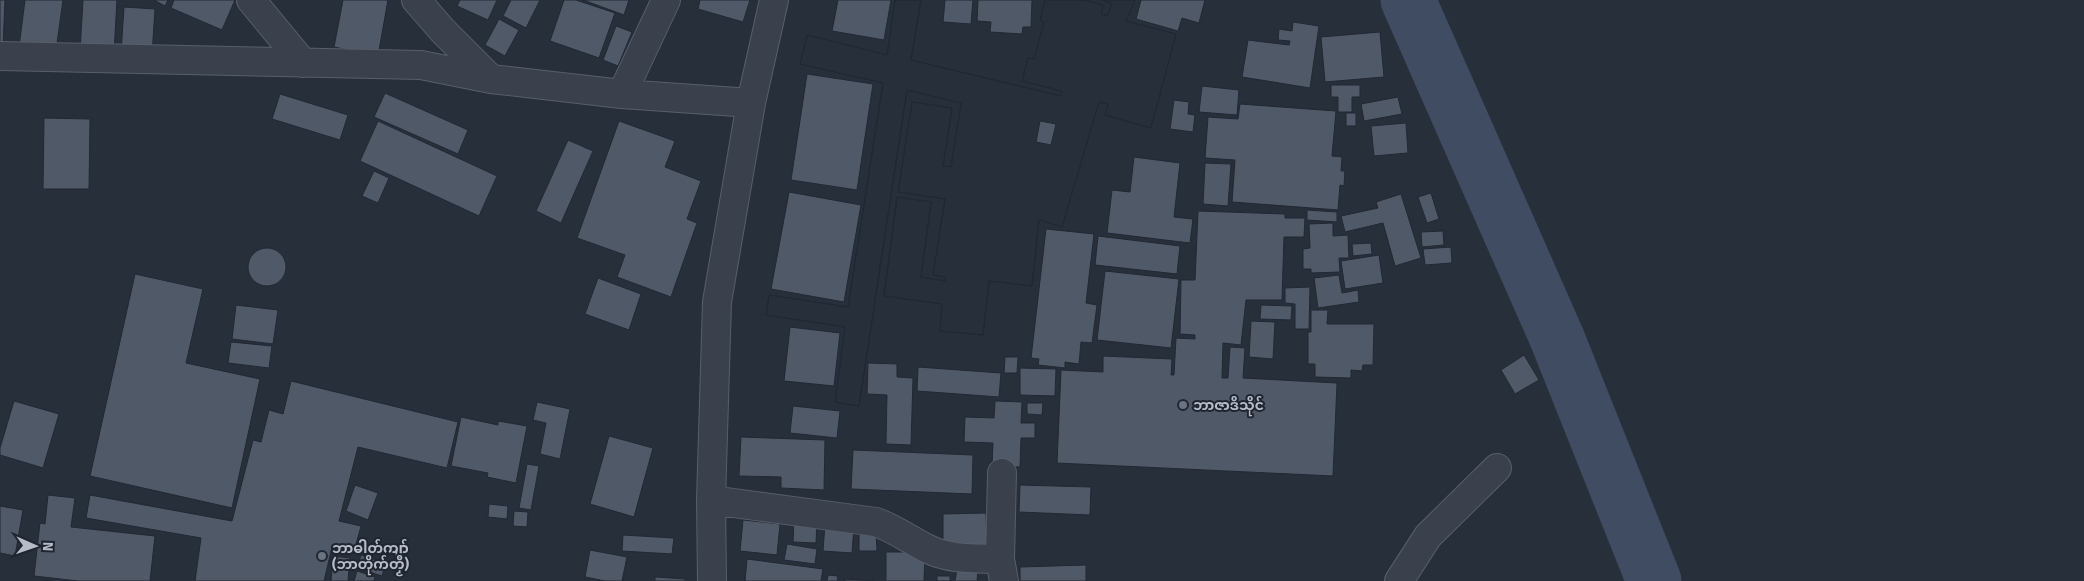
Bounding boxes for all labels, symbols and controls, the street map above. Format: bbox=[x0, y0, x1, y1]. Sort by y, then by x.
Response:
place label: ဘာဇာဒိသိုင် bbox=[1193, 395, 1264, 417]
marker: ဘာဇာဒိသိုင် bbox=[1177, 399, 1189, 411]
north arrow bbox=[10, 521, 60, 571]
place label: ဘာဓါတ်ကျာ် (ဘာတိုက်တၟိ) bbox=[332, 538, 409, 577]
text: N bbox=[39, 541, 56, 551]
marker: ဘာဓါတ်ကျာ် (ဘာတိုက်တၟိ) bbox=[316, 550, 328, 562]

